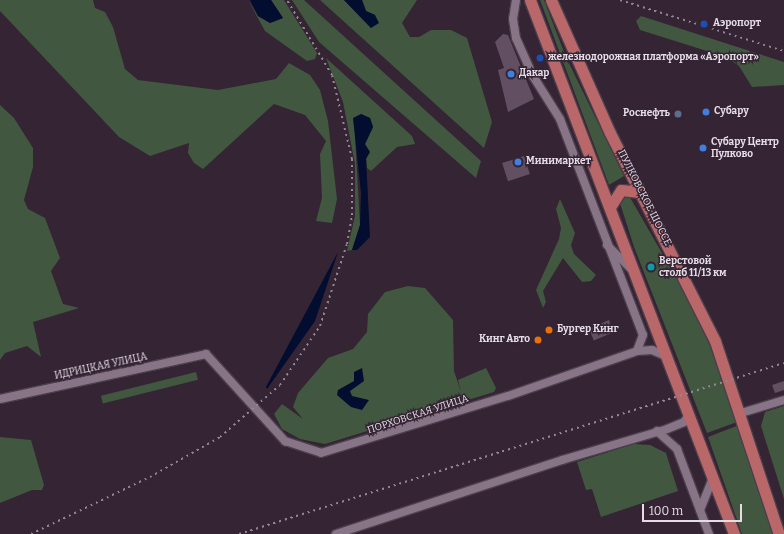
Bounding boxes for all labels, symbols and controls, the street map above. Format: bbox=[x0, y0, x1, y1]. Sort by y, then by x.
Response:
marker: Аэропорт bbox=[698, 18, 710, 30]
place label: Аэропорт bbox=[713, 18, 761, 30]
place label: железнодорожная платформа «Аэропорт» bbox=[548, 52, 759, 64]
marker: железнодорожная платформа «Аэропорт» bbox=[535, 53, 545, 63]
place label: Дакар bbox=[519, 68, 549, 80]
marker: Дакар bbox=[506, 69, 516, 79]
place label: Субару bbox=[714, 106, 749, 118]
marker: Субару bbox=[701, 107, 711, 117]
place label: Роснефть bbox=[623, 108, 670, 120]
marker: Роснефть bbox=[673, 109, 683, 119]
place label: Субару Центр Пулково bbox=[711, 136, 779, 160]
marker: Субару Центр Пулково bbox=[698, 143, 708, 153]
street label: ПУЛКОВСКОЕ ШОССЕ bbox=[615, 148, 673, 248]
place label: Минимаркет bbox=[526, 156, 591, 168]
marker: Минимаркет bbox=[513, 157, 523, 167]
place label: Верстовой столб 11/13 км bbox=[659, 255, 727, 278]
marker: Верстовой столб 11/13 км bbox=[646, 262, 656, 272]
place label: Бургер Кинг bbox=[557, 324, 619, 336]
marker: Бургер Кинг bbox=[544, 325, 554, 335]
place label: Кинг Авто bbox=[479, 334, 530, 346]
marker: Кинг Авто bbox=[533, 335, 543, 345]
street label: ИДРИЦКАЯ УЛИЦА bbox=[54, 351, 148, 383]
street label: ПОРХОВСКАЯ УЛИЦА bbox=[366, 393, 470, 437]
scale bar bbox=[644, 496, 744, 522]
text: 100 m bbox=[649, 504, 683, 518]

